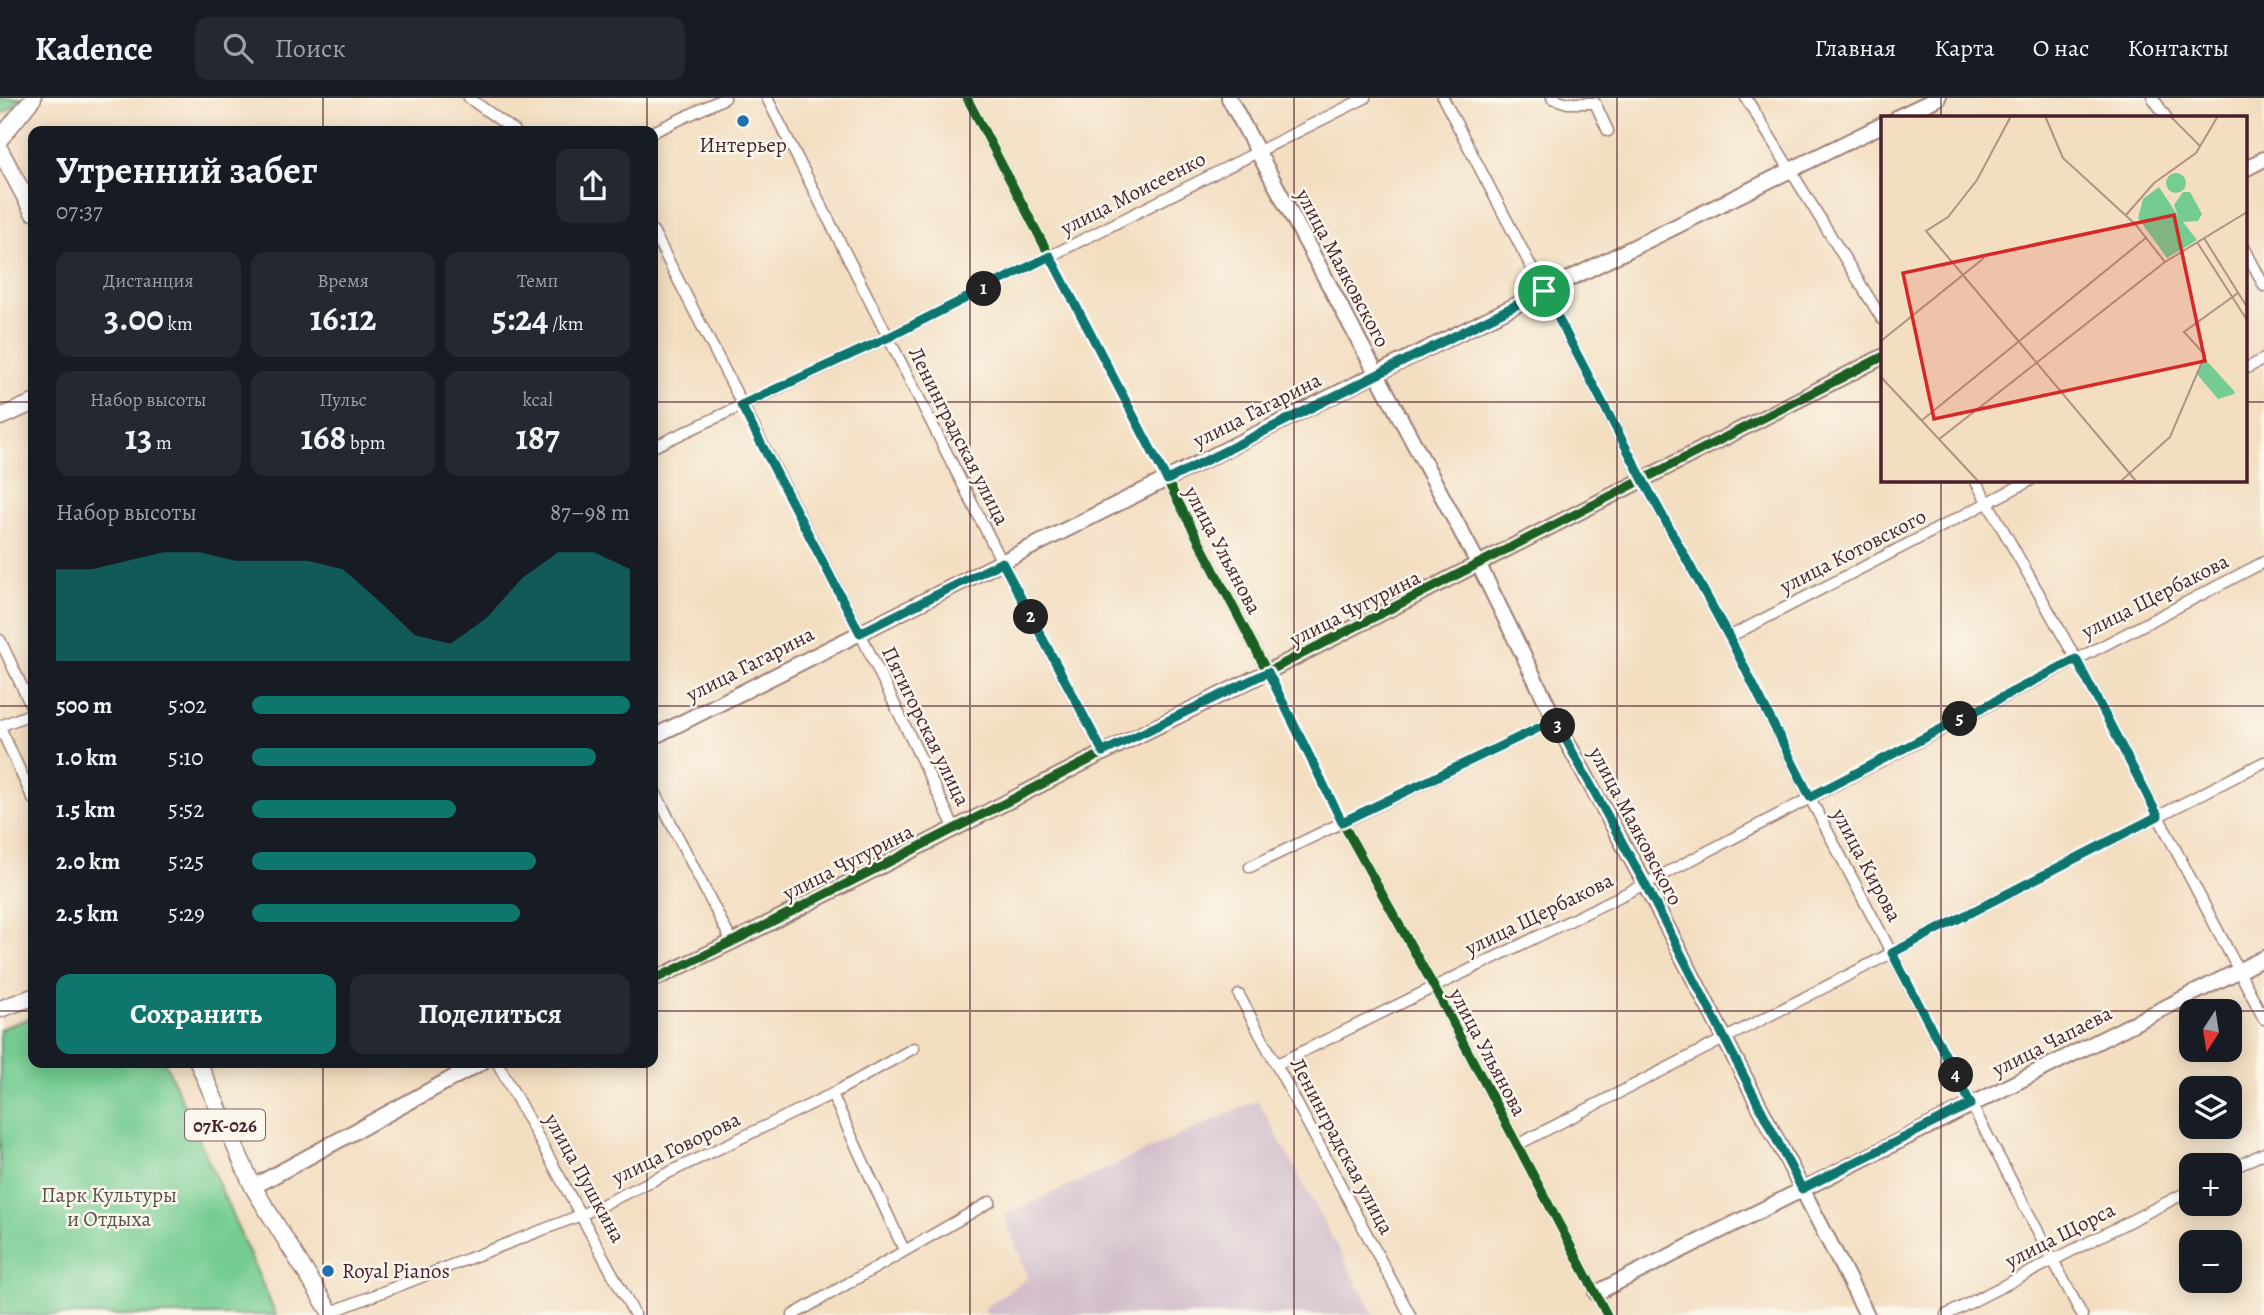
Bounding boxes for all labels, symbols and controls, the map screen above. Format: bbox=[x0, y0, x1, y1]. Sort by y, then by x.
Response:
search box bbox=[195, 17, 685, 80]
text: Kadence bbox=[35, 26, 153, 71]
icon: search bbox=[219, 29, 257, 67]
text: Поиск bbox=[275, 31, 346, 66]
text: Главная bbox=[1815, 32, 1896, 64]
text: Карта bbox=[1934, 32, 1995, 64]
text: О нас bbox=[2033, 32, 2089, 64]
text: Контакты bbox=[2127, 32, 2229, 64]
marker: Интерьер bbox=[735, 113, 751, 129]
inset map bbox=[1881, 116, 2246, 481]
place label: Интерьер bbox=[699, 131, 787, 159]
text: Утренний забег bbox=[56, 144, 317, 196]
street label: улица Моисеенко bbox=[1055, 144, 1210, 242]
button: share bbox=[556, 149, 630, 223]
street label: улица Маяковского bbox=[1289, 183, 1397, 352]
text: 07:37 bbox=[56, 196, 103, 227]
pin bbox=[1514, 261, 1574, 321]
text: Дистанция bbox=[103, 268, 194, 294]
text: Время bbox=[317, 268, 369, 294]
text: Темп bbox=[517, 268, 558, 294]
pin: 1 bbox=[967, 272, 1002, 306]
icon: arrive bbox=[1525, 272, 1563, 310]
text: 1 bbox=[980, 275, 987, 301]
text: 3.00 bbox=[104, 294, 164, 342]
text: 16:12 bbox=[310, 294, 376, 342]
text: 5:24 bbox=[492, 294, 548, 342]
text: km bbox=[164, 311, 193, 337]
text: /km bbox=[548, 311, 584, 337]
street label: Ленинградская улица bbox=[902, 342, 1016, 530]
street label: улица Гагарина bbox=[1187, 366, 1326, 455]
text: Набор высоты bbox=[90, 387, 207, 413]
text: Пульс bbox=[319, 387, 367, 413]
text: kcal bbox=[522, 387, 553, 413]
text: 13 bbox=[125, 413, 152, 461]
text: 168 bbox=[301, 413, 346, 461]
text: 187 bbox=[516, 413, 560, 461]
text: m bbox=[152, 430, 172, 456]
text: bpm bbox=[346, 430, 385, 456]
street label: улица Ульянова bbox=[1177, 480, 1269, 619]
text: Набор высоты bbox=[56, 497, 197, 528]
text: 87–98 m bbox=[550, 497, 630, 528]
street label: улица Котовского bbox=[1774, 502, 1931, 600]
street label: улица Щербакова bbox=[2076, 547, 2234, 646]
street label: улица Чугурина bbox=[1284, 563, 1425, 653]
pin: 2 bbox=[1014, 600, 1048, 634]
text: 2 bbox=[1026, 603, 1035, 629]
street label: улица Гагарина bbox=[680, 620, 819, 709]
street label: Пятигорская улица bbox=[875, 642, 977, 811]
text: 500 m bbox=[56, 690, 112, 721]
text: 5:02 bbox=[168, 690, 207, 721]
pin: 5 bbox=[1942, 702, 1978, 736]
text: 5 bbox=[1955, 705, 1964, 731]
pin: 3 bbox=[1540, 708, 1576, 744]
text: 3 bbox=[1553, 712, 1562, 738]
street label: улица Маяковского bbox=[1582, 741, 1690, 910]
text: 1.0 km bbox=[56, 742, 117, 773]
text: 5:10 bbox=[168, 742, 204, 773]
text: 1.5 km bbox=[56, 794, 116, 825]
text: 5:52 bbox=[168, 794, 204, 825]
street label: улица Кирова bbox=[1825, 802, 1909, 927]
street label: улица Чугурина bbox=[777, 817, 918, 907]
text: 2.0 km bbox=[56, 846, 120, 877]
text: 5:25 bbox=[168, 846, 204, 877]
street label: улица Щербакова bbox=[1459, 866, 1618, 962]
text: 2.5 km bbox=[56, 898, 118, 929]
text: 5:29 bbox=[168, 898, 205, 929]
button: Сохранить bbox=[56, 974, 336, 1054]
button: Поделиться bbox=[350, 974, 630, 1054]
street label: улица Ульянова bbox=[1442, 982, 1534, 1121]
street label: улица Чапаева bbox=[1987, 999, 2117, 1084]
north arrow bbox=[2179, 999, 2242, 1062]
map controls bbox=[2179, 999, 2242, 1293]
street label: Ленинградская улица bbox=[1284, 1053, 1401, 1240]
pin: 4 bbox=[1938, 1058, 1974, 1093]
text: 4 bbox=[1951, 1061, 1960, 1087]
button: layers bbox=[2179, 1076, 2242, 1139]
street label: улица Говорова bbox=[606, 1105, 745, 1192]
street label: улица Пушкина bbox=[537, 1107, 632, 1248]
road number: 07К-026 bbox=[185, 1110, 265, 1140]
button: + bbox=[2179, 1153, 2242, 1216]
park label: Парк Культуры и Отдыха bbox=[41, 1181, 177, 1233]
street label: улица Щорса bbox=[1999, 1195, 2120, 1275]
button: − bbox=[2179, 1230, 2242, 1293]
place label: Royal Pianos bbox=[342, 1257, 450, 1285]
marker: Royal Pianos bbox=[320, 1263, 336, 1279]

